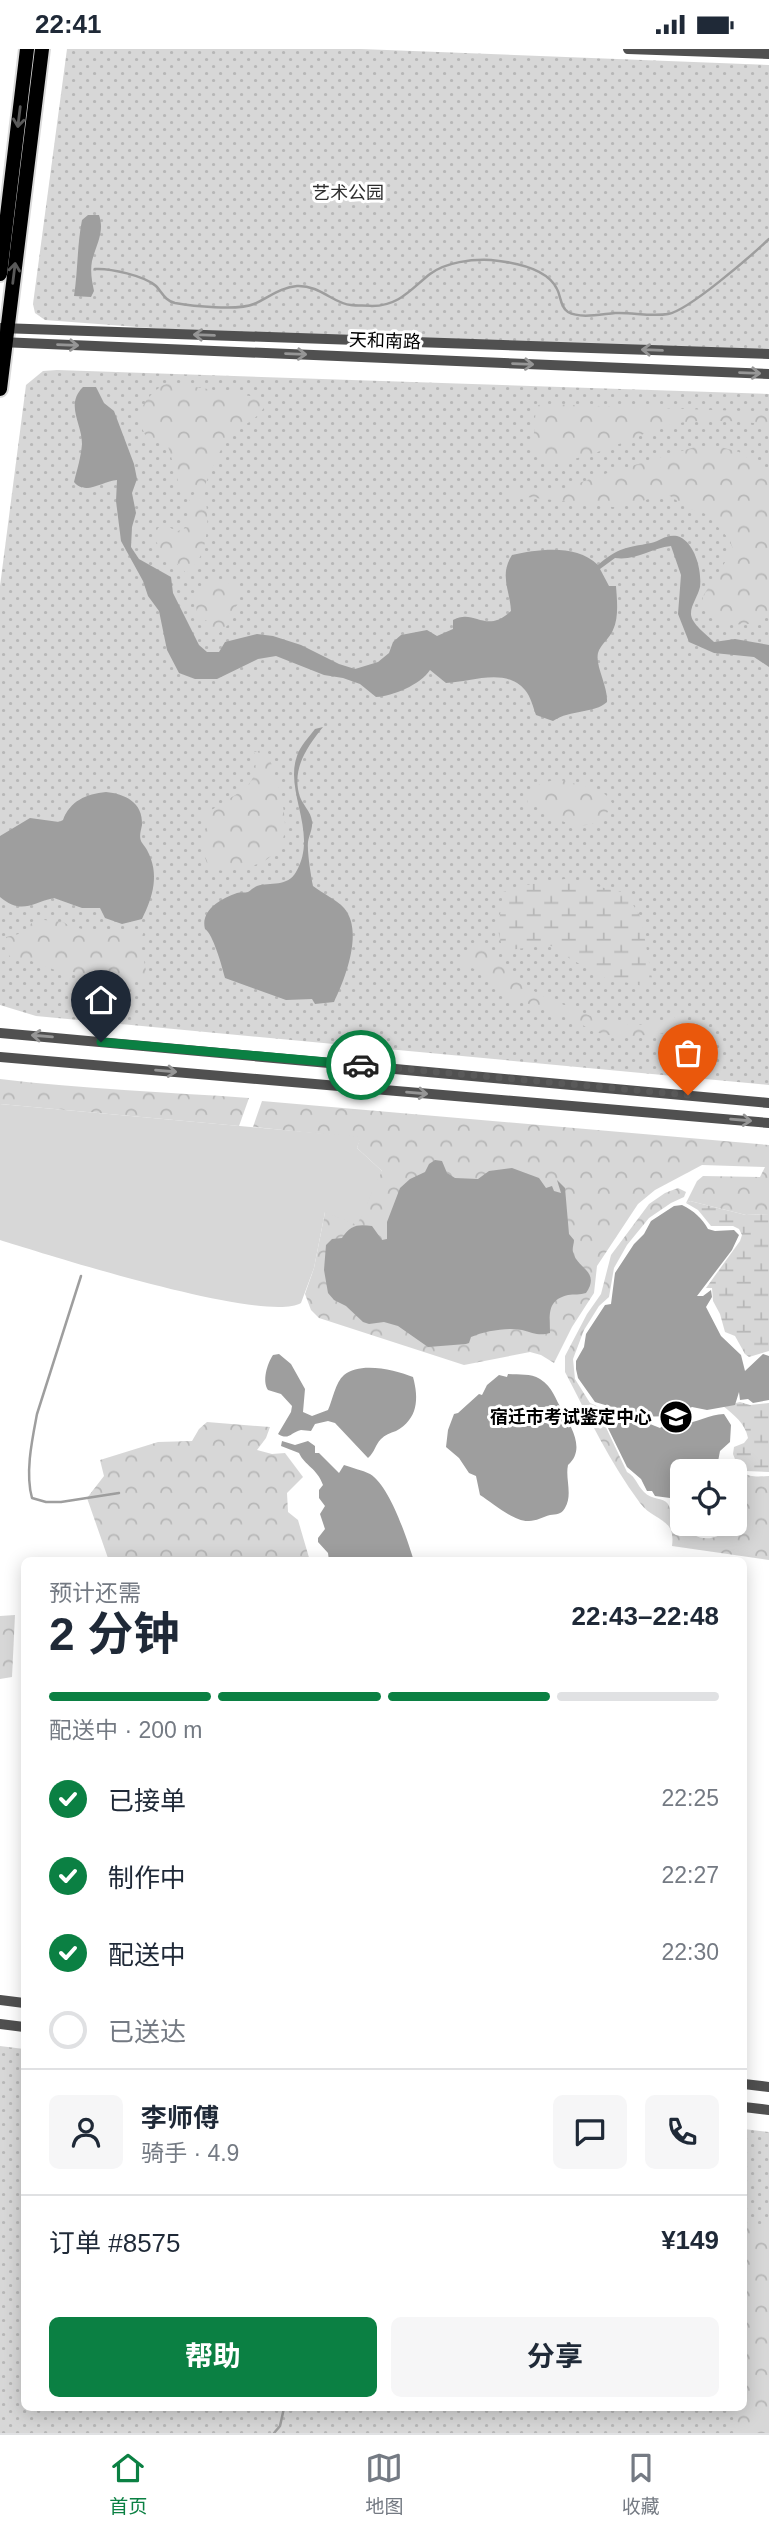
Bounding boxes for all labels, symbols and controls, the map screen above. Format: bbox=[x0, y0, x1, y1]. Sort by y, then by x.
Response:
text: 22:41 bbox=[35, 9, 102, 39]
one-way arrow bbox=[12, 105, 25, 128]
park label: 艺术公园 bbox=[312, 183, 384, 203]
one-way arrow bbox=[8, 262, 21, 285]
one-way arrow bbox=[193, 328, 216, 341]
street label: 天和南路 bbox=[349, 330, 421, 352]
one-way arrow bbox=[56, 339, 79, 352]
one-way arrow bbox=[641, 343, 664, 356]
one-way arrow bbox=[284, 348, 307, 361]
one-way arrow bbox=[511, 357, 534, 370]
one-way arrow bbox=[738, 366, 761, 379]
pin bbox=[71, 970, 131, 1042]
icon: home bbox=[82, 981, 120, 1019]
pin bbox=[658, 1023, 718, 1095]
one-way arrow bbox=[31, 1030, 54, 1043]
courier bbox=[326, 1030, 396, 1100]
icon: bag bbox=[669, 1034, 707, 1072]
icon: car bbox=[342, 1046, 380, 1084]
one-way arrow bbox=[154, 1065, 176, 1078]
one-way arrow bbox=[405, 1087, 428, 1100]
one-way arrow bbox=[729, 1114, 752, 1127]
school or university icon: 宿迁市考试鉴定中心 bbox=[657, 1398, 695, 1436]
place label: 宿迁市考试鉴定中心 bbox=[490, 1407, 652, 1427]
map controls bbox=[670, 1459, 747, 1536]
button: locate bbox=[670, 1459, 747, 1536]
text: 预计还需 bbox=[49, 1580, 141, 1606]
text: 22:43–22:48 bbox=[572, 1601, 719, 1631]
text: 2 分钟 bbox=[49, 1608, 179, 1660]
text: 配送中 · 200 m bbox=[49, 1717, 202, 1743]
icon: check bbox=[49, 1780, 87, 1818]
text: 22:25 bbox=[661, 1785, 719, 1811]
text: 已接单 bbox=[108, 1786, 186, 1816]
icon: check bbox=[49, 1857, 87, 1895]
text: 22:27 bbox=[661, 1862, 719, 1888]
text: 制作中 bbox=[108, 1863, 186, 1893]
icon: check bbox=[49, 1934, 87, 1972]
text: 22:30 bbox=[661, 1939, 719, 1965]
text: 配送中 bbox=[108, 1940, 186, 1970]
text: 已送达 bbox=[108, 2017, 186, 2047]
button: person bbox=[49, 2095, 123, 2169]
button: chat bbox=[553, 2095, 627, 2169]
button: phone bbox=[645, 2095, 719, 2169]
text: 李师傅 bbox=[141, 2103, 219, 2133]
text: 骑手 · 4.9 bbox=[141, 2140, 239, 2166]
text: ¥149 bbox=[661, 2225, 719, 2255]
text: 订单 #8575 bbox=[49, 2228, 181, 2258]
button: 帮助 bbox=[49, 2317, 377, 2397]
button: 分享 bbox=[391, 2317, 719, 2397]
tab: 首页 bbox=[109, 2449, 147, 2518]
tab: 地图 bbox=[365, 2449, 404, 2518]
tab: 收藏 bbox=[622, 2449, 660, 2518]

